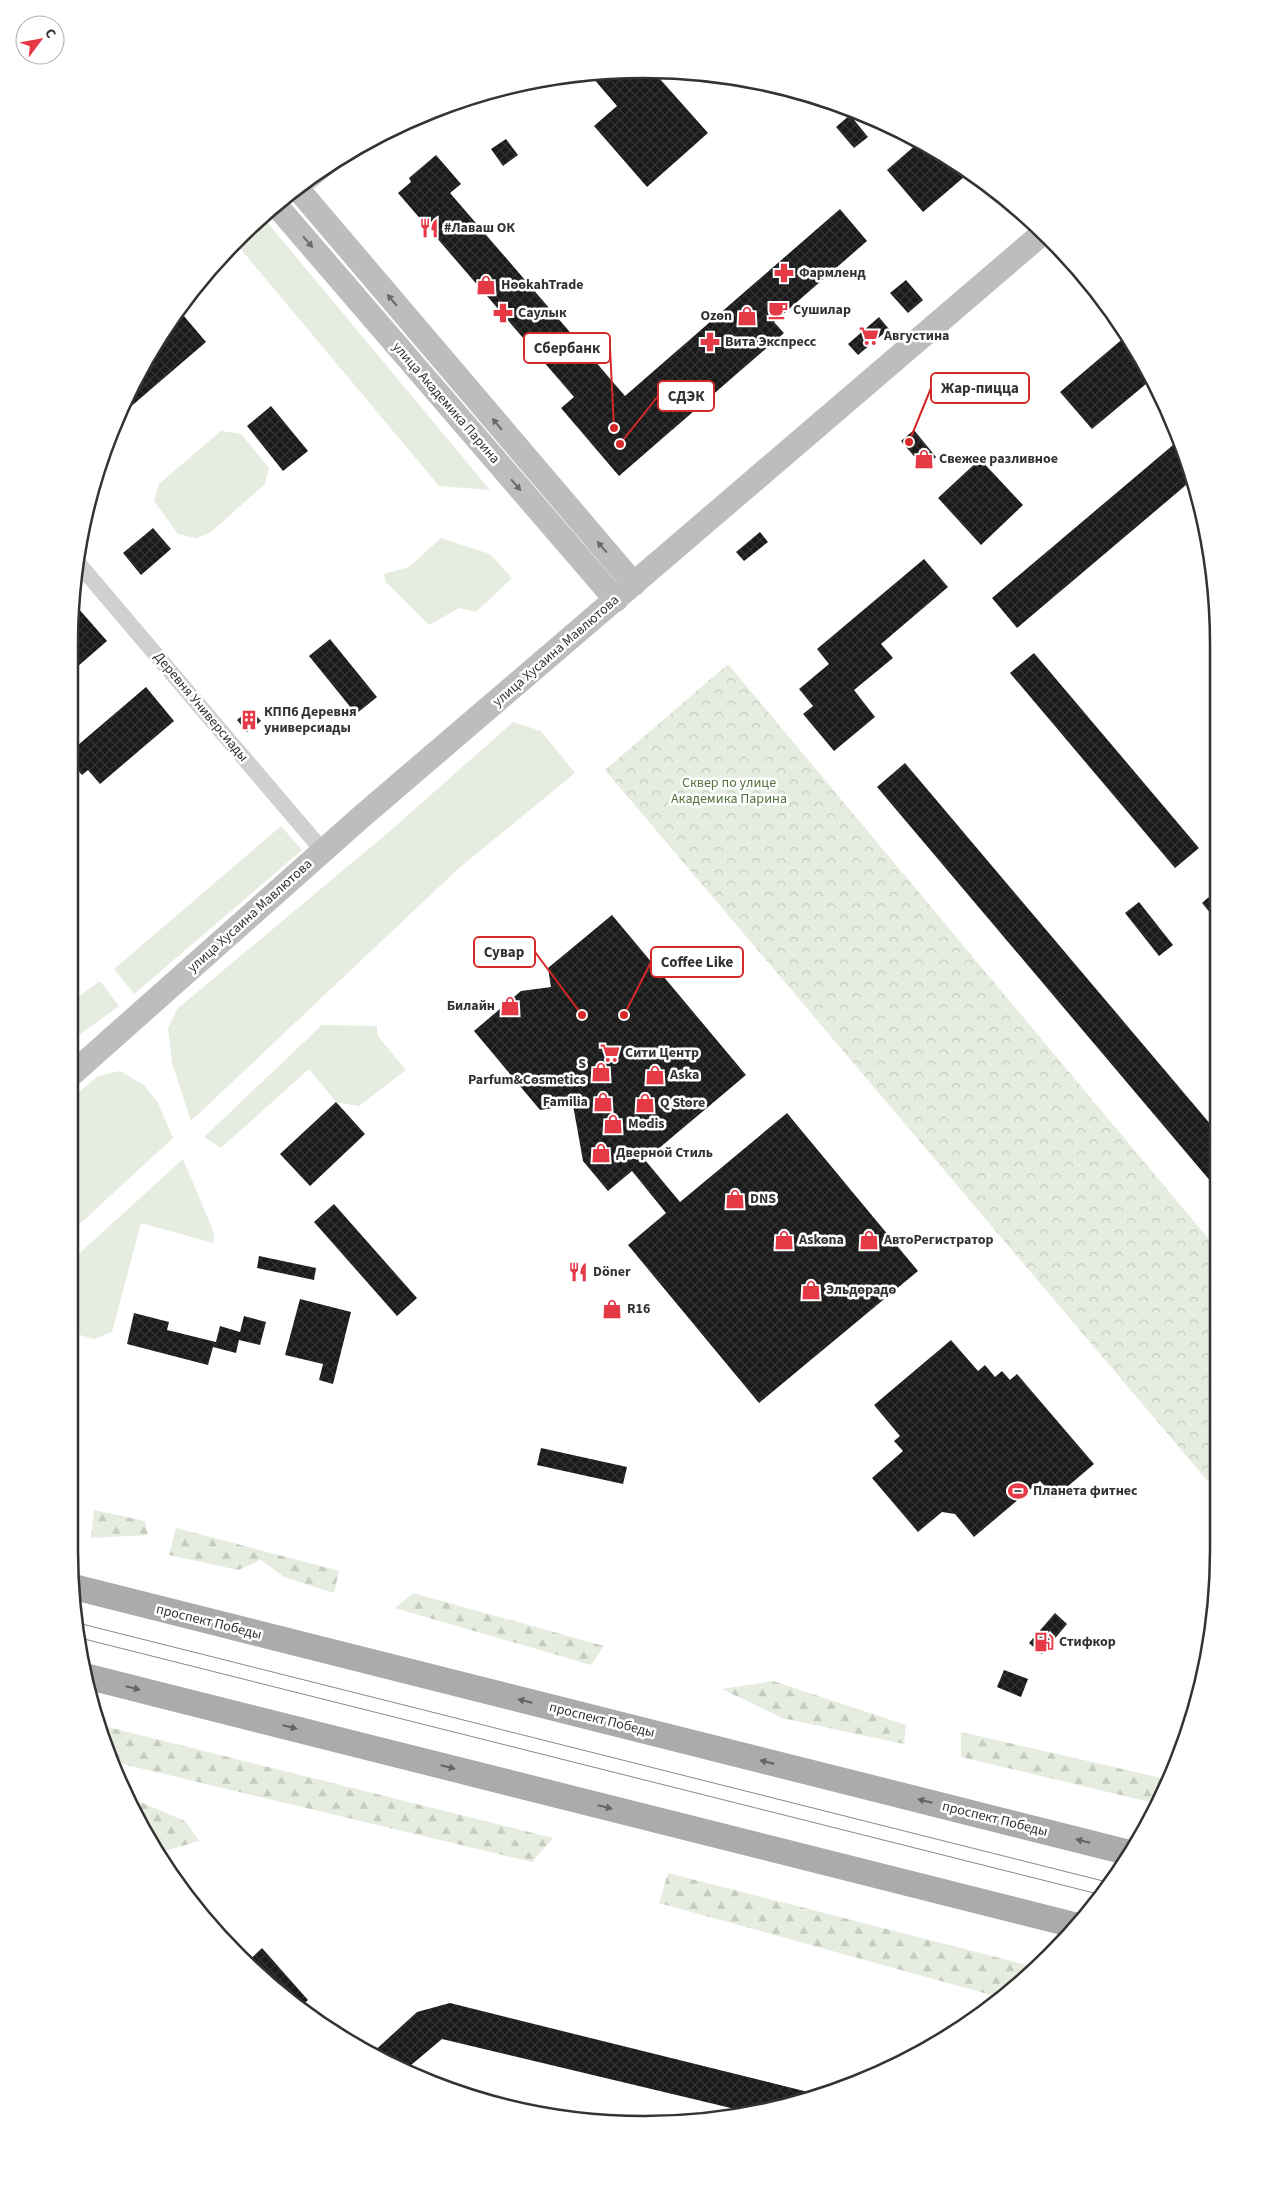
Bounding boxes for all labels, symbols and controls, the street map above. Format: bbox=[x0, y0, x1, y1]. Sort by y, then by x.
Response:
north arrow bbox=[15, 15, 65, 65]
text: С bbox=[40, 25, 61, 42]
restaurant icon: #Лаваш ОК bbox=[418, 217, 440, 239]
place label: #Лаваш ОК bbox=[444, 218, 515, 238]
one-way arrow bbox=[302, 236, 313, 249]
pharmacy icon: Фармленд bbox=[773, 262, 795, 284]
place label: Фармленд bbox=[799, 263, 866, 283]
shop icon: HookahTrade bbox=[475, 274, 497, 296]
place label: HookahTrade bbox=[501, 275, 584, 295]
one-way arrow bbox=[386, 293, 397, 306]
cafe icon: Сушилар bbox=[767, 299, 789, 321]
place label: Сушилар bbox=[793, 300, 851, 320]
pharmacy icon: Саулык bbox=[492, 302, 514, 324]
place label: Саулык bbox=[518, 303, 567, 323]
shop icon: Ozon bbox=[736, 305, 758, 327]
place label: Ozon bbox=[701, 306, 732, 326]
supermarket icon: Августина bbox=[858, 325, 880, 347]
place label: Августина bbox=[883, 326, 949, 346]
pharmacy icon: Вита Экспресс bbox=[699, 331, 721, 353]
place label: Вита Экспресс bbox=[725, 332, 817, 352]
callout: Сбербанк bbox=[524, 333, 610, 363]
street label: улица Академика Парина bbox=[387, 338, 505, 468]
text: Сбербанк bbox=[534, 338, 601, 359]
callout: Жар-пицца bbox=[931, 373, 1029, 403]
text: Жар-пицца bbox=[941, 378, 1019, 399]
callout: СДЭК bbox=[658, 381, 714, 411]
text: СДЭК bbox=[668, 386, 705, 407]
one-way arrow bbox=[491, 417, 502, 430]
shop icon: Свежее разливное bbox=[913, 448, 935, 470]
place label: Свежее разливное bbox=[939, 449, 1058, 469]
one-way arrow bbox=[511, 478, 522, 491]
one-way arrow bbox=[596, 542, 608, 554]
street label: улица Хусаина Мавлютова bbox=[488, 590, 624, 712]
street label: Деревня Универсиады bbox=[149, 648, 253, 766]
place label: КПП6 Деревня универсиады bbox=[264, 702, 357, 738]
building icon: КПП6 Деревня универсиады bbox=[238, 709, 260, 731]
park label: Сквер по улице Академика Парина bbox=[671, 773, 787, 809]
street label: улица Хусаина Мавлютова bbox=[183, 854, 317, 978]
callout: Сувар bbox=[474, 937, 535, 967]
text: Сувар bbox=[484, 942, 525, 963]
callout: Coffee Like bbox=[651, 947, 743, 977]
text: Coffee Like bbox=[661, 952, 734, 973]
shop icon: Билайн bbox=[499, 995, 521, 1017]
place label: Билайн bbox=[447, 996, 495, 1016]
supermarket icon: Сити Центр bbox=[599, 1042, 621, 1064]
place label: Сити Центр bbox=[625, 1043, 699, 1063]
place label: S Parfum&Cosmetics bbox=[468, 1054, 586, 1090]
shop icon: S Parfum&Cosmetics bbox=[590, 1061, 612, 1083]
shop icon: Aska bbox=[644, 1064, 666, 1086]
place label: Aska bbox=[669, 1065, 699, 1085]
shop icon: Familia bbox=[592, 1091, 614, 1113]
place label: Familia bbox=[543, 1092, 588, 1112]
shop icon: Q Store bbox=[634, 1092, 656, 1114]
place label: Q Store bbox=[660, 1093, 705, 1113]
shop icon: Modis bbox=[602, 1113, 624, 1135]
place label: Modis bbox=[628, 1114, 665, 1134]
shop icon: Дверной Стиль bbox=[590, 1142, 612, 1164]
place label: Дверной Стиль bbox=[616, 1143, 713, 1163]
shop icon: DNS bbox=[724, 1188, 746, 1210]
place label: DNS bbox=[750, 1189, 776, 1209]
shop icon: Askona bbox=[773, 1229, 795, 1251]
shop icon: АвтоРегистратор bbox=[858, 1229, 880, 1251]
place label: Askona bbox=[798, 1230, 844, 1250]
place label: АвтоРегистратор bbox=[883, 1230, 994, 1250]
restaurant icon: Döner bbox=[567, 1261, 589, 1283]
place label: Döner bbox=[593, 1262, 631, 1282]
shop icon: Эльдорадо bbox=[800, 1279, 822, 1301]
place label: Эльдорадо bbox=[826, 1280, 897, 1300]
shop icon: R16 bbox=[601, 1298, 623, 1320]
place label: R16 bbox=[627, 1299, 650, 1319]
sports icon: Планета фитнес bbox=[1007, 1480, 1029, 1502]
place label: Планета фитнес bbox=[1033, 1481, 1138, 1501]
street label: проспект Победы bbox=[154, 1599, 264, 1645]
fuel station icon: Стифкор bbox=[1033, 1631, 1055, 1653]
place label: Стифкор bbox=[1059, 1632, 1116, 1652]
one-way arrow bbox=[125, 1684, 140, 1692]
one-way arrow bbox=[517, 1697, 532, 1705]
street label: проспект Победы bbox=[547, 1697, 657, 1743]
one-way arrow bbox=[283, 1724, 298, 1732]
one-way arrow bbox=[760, 1758, 775, 1766]
one-way arrow bbox=[440, 1763, 455, 1771]
street label: проспект Победы bbox=[940, 1796, 1050, 1842]
one-way arrow bbox=[917, 1797, 933, 1805]
one-way arrow bbox=[598, 1803, 613, 1811]
one-way arrow bbox=[1075, 1837, 1090, 1845]

